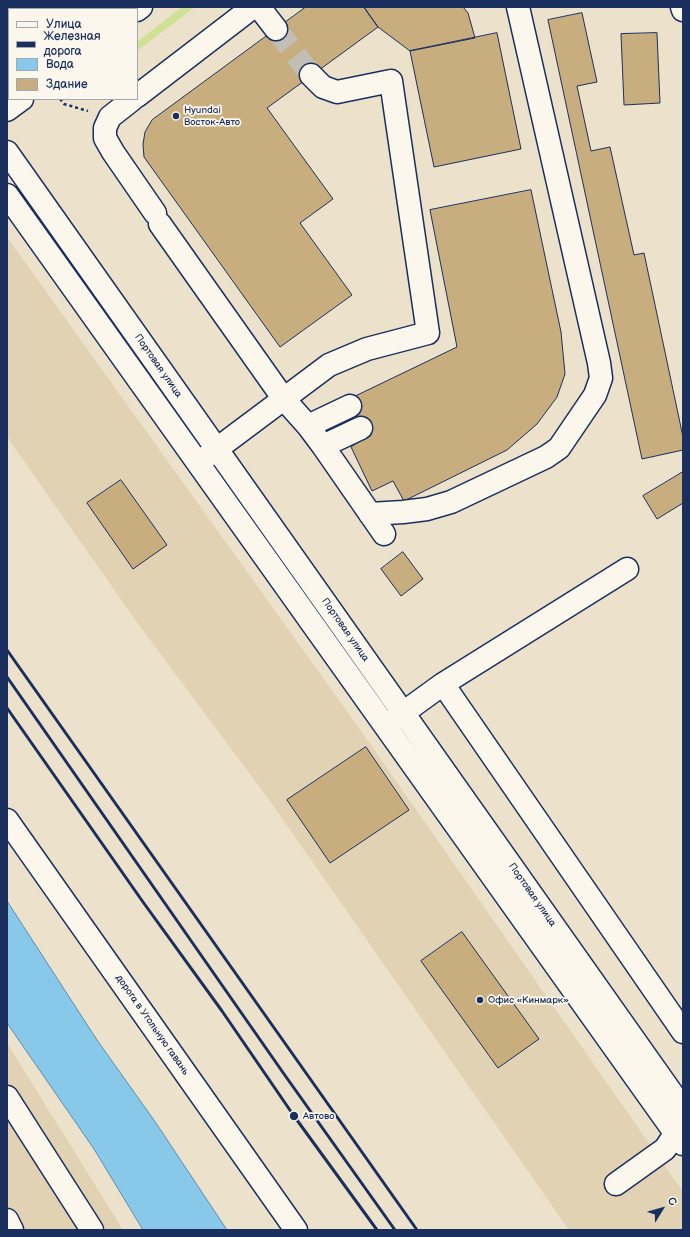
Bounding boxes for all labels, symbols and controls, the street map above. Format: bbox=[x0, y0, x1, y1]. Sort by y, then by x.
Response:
legend bbox=[8, 8, 138, 100]
text: Улица bbox=[46, 17, 82, 32]
text: Железная дорога bbox=[44, 29, 101, 59]
text: Вода bbox=[46, 57, 74, 72]
text: Здание bbox=[46, 77, 88, 92]
place label: Hyundai Восток-Авто bbox=[184, 104, 240, 128]
marker: Hyundai Восток-Авто bbox=[171, 111, 181, 121]
street label: Портовая улица bbox=[132, 332, 184, 400]
street label: Портовая улица bbox=[319, 596, 371, 664]
street label: Портовая улица bbox=[506, 861, 558, 929]
street label: дорога в Угольную гавань bbox=[113, 972, 191, 1078]
place label: Офис «Кинмарк» bbox=[488, 994, 569, 1006]
marker: Офис «Кинмарк» bbox=[475, 995, 485, 1005]
marker: Автово bbox=[288, 1110, 300, 1122]
place label: Автово bbox=[303, 1110, 334, 1122]
north arrow bbox=[642, 1189, 682, 1229]
text: С bbox=[664, 1195, 679, 1208]

